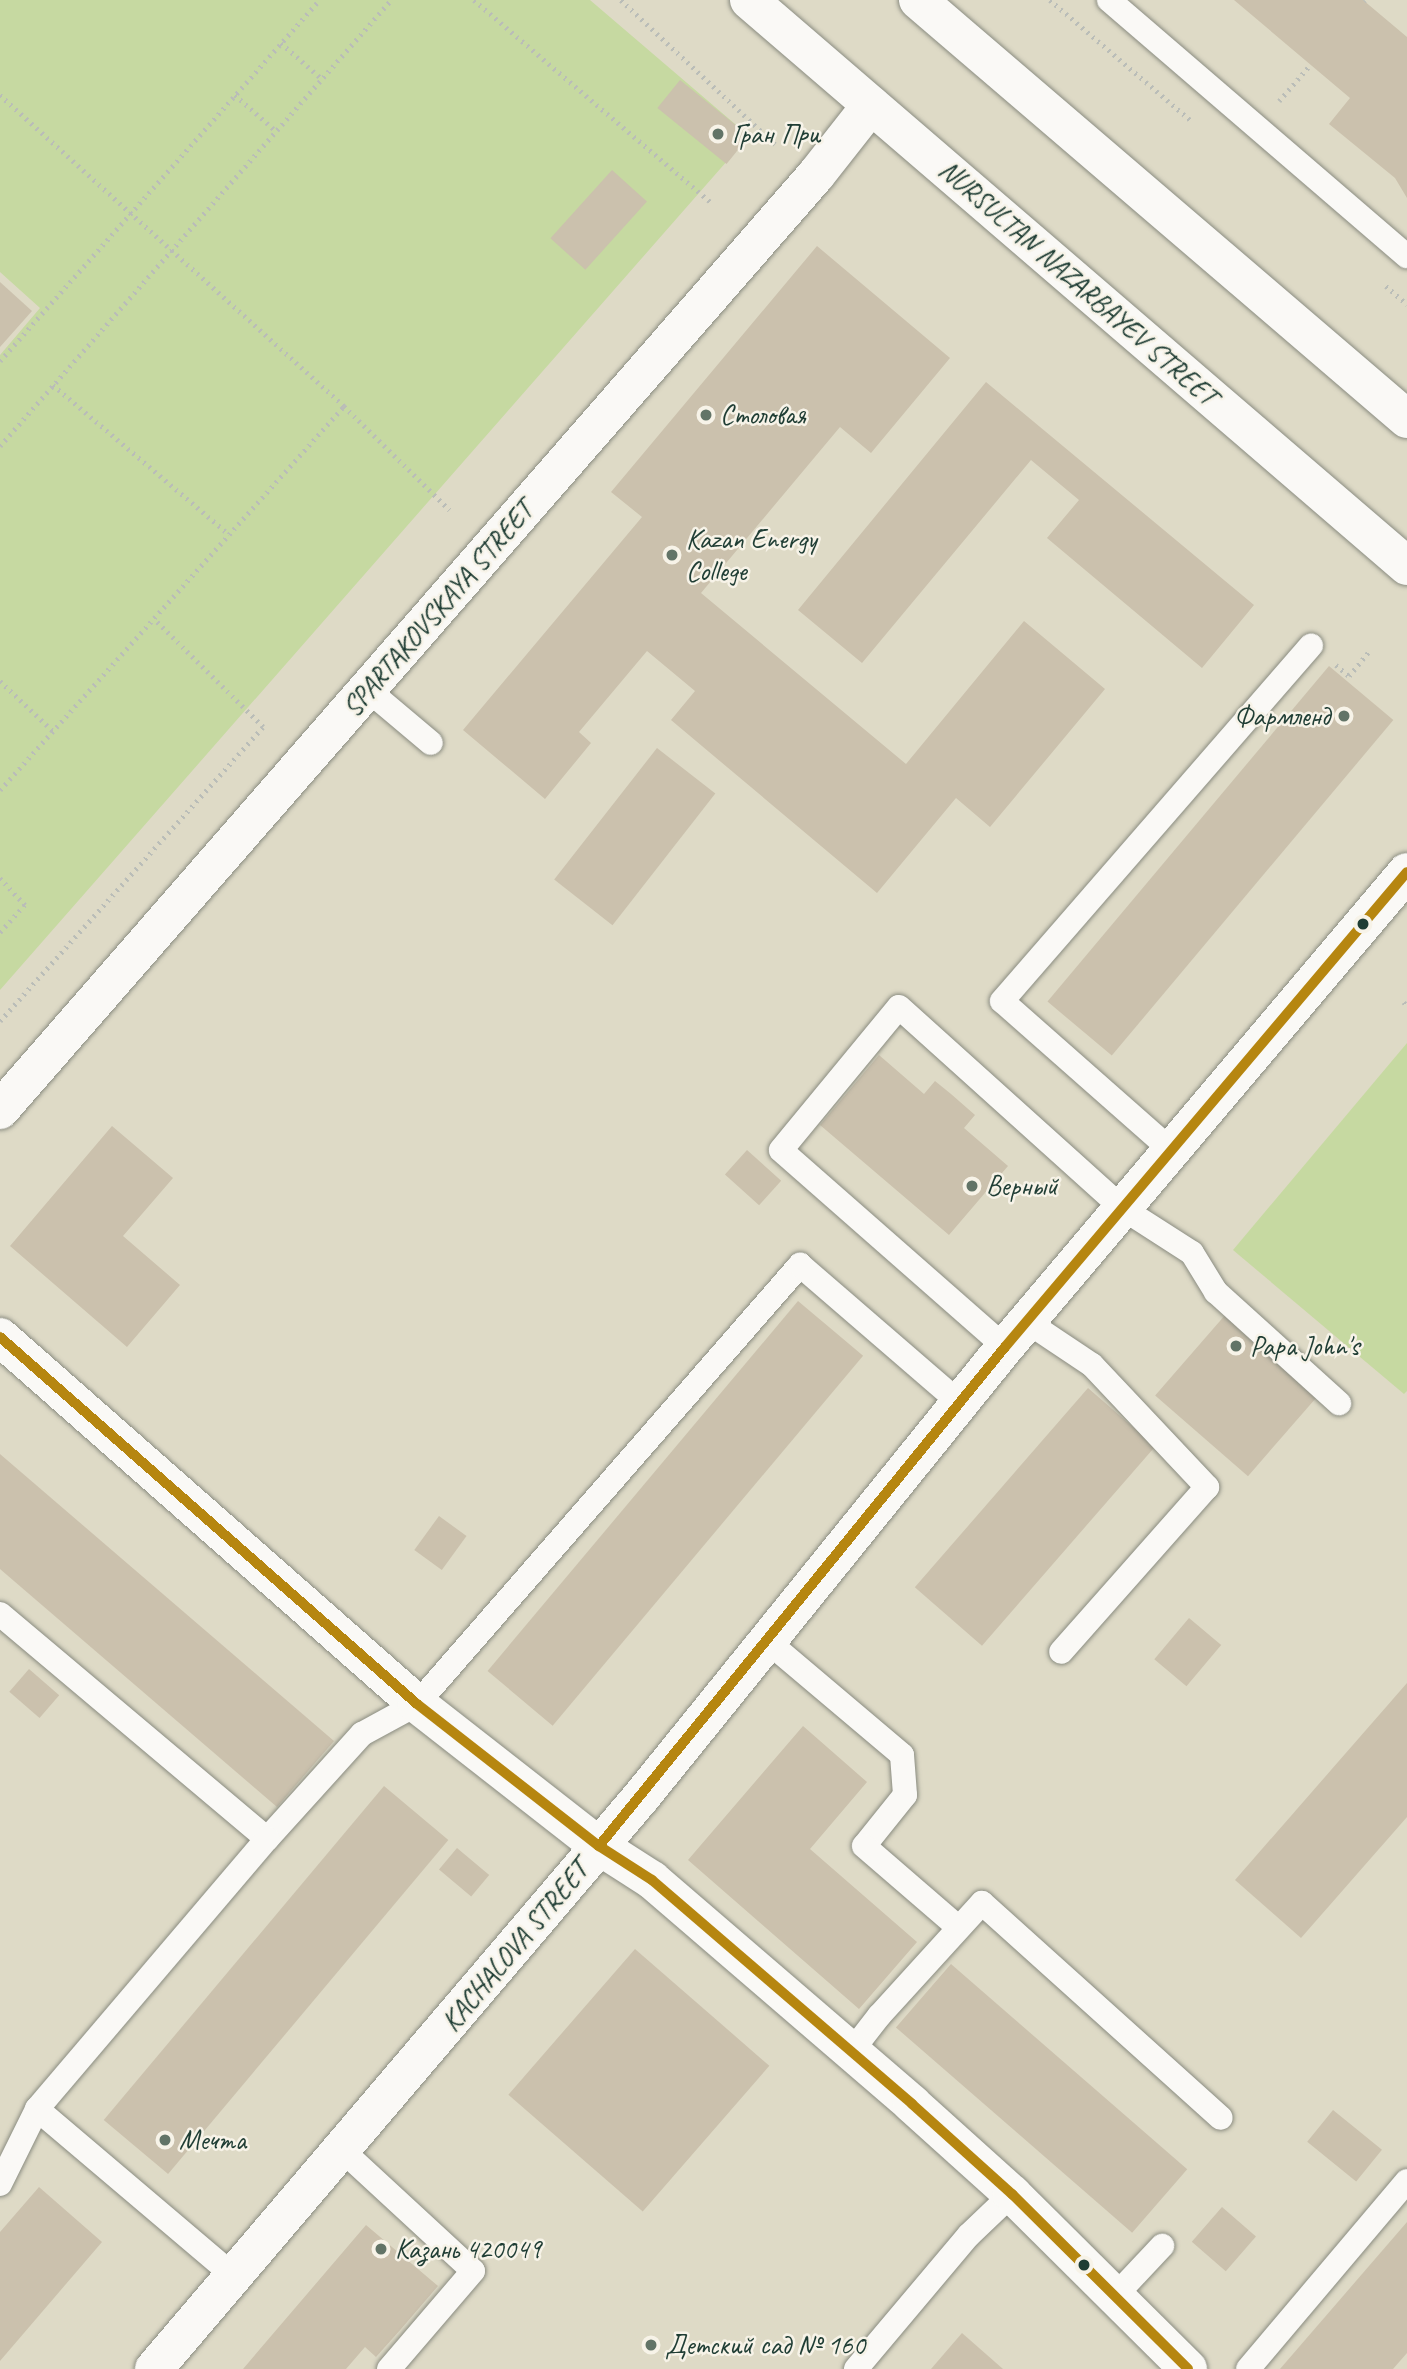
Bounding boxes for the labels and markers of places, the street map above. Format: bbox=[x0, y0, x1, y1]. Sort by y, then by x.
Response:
place label: Гран При bbox=[732, 117, 818, 151]
marker: Гран При bbox=[710, 126, 726, 142]
place label: Столовая bbox=[720, 398, 806, 432]
marker: Столовая bbox=[698, 407, 714, 423]
place label: Kazan Energy College bbox=[686, 522, 817, 588]
marker: Kazan Energy College bbox=[664, 547, 680, 563]
place label: Фармленд bbox=[1234, 699, 1330, 733]
marker: Фармленд bbox=[1336, 708, 1352, 724]
unlabelled marker bbox=[1356, 917, 1370, 931]
place label: Верный bbox=[986, 1169, 1058, 1203]
marker: Верный bbox=[964, 1178, 980, 1194]
place label: Papa John's bbox=[1250, 1329, 1359, 1363]
marker: Papa John's bbox=[1228, 1338, 1244, 1354]
place label: Мечта bbox=[179, 2123, 246, 2157]
marker: Мечта bbox=[157, 2132, 173, 2148]
place label: Казань 420049 bbox=[395, 2232, 541, 2266]
marker: Казань 420049 bbox=[373, 2241, 389, 2257]
unlabelled marker bbox=[1077, 2258, 1091, 2272]
place label: Детский сад № 160 bbox=[665, 2328, 865, 2362]
marker: Детский сад № 160 bbox=[643, 2337, 659, 2353]

